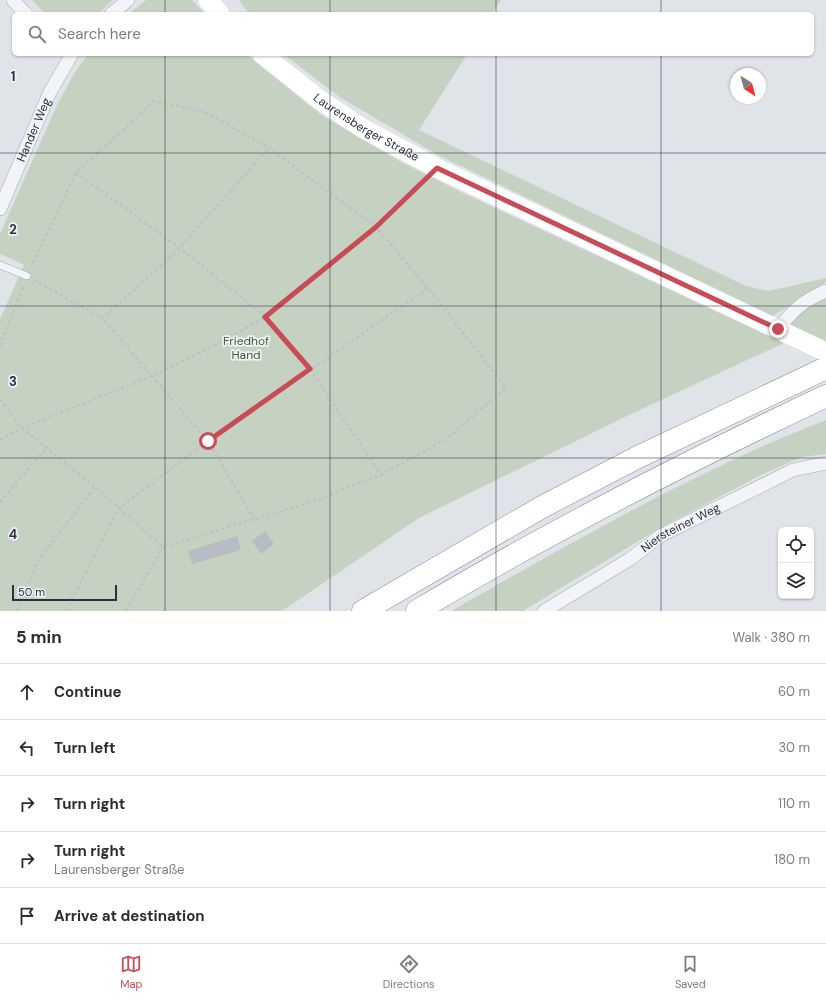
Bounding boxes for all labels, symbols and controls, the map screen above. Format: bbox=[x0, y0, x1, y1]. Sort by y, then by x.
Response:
search box bbox=[12, 12, 814, 56]
icon: search bbox=[26, 23, 48, 45]
text: Search here bbox=[58, 24, 141, 44]
text: 1 bbox=[11, 68, 15, 85]
north arrow bbox=[730, 68, 766, 104]
street label: Laurensberger Straße bbox=[310, 90, 422, 165]
street label: Hander Weg bbox=[13, 95, 55, 164]
text: 2 bbox=[9, 221, 17, 238]
route end bbox=[769, 320, 787, 338]
park label: Friedhof Hand bbox=[223, 333, 269, 363]
text: 3 bbox=[9, 373, 17, 390]
route start bbox=[199, 432, 217, 450]
street label: Niersteiner Weg bbox=[637, 499, 723, 556]
text: 4 bbox=[9, 526, 17, 543]
map controls bbox=[778, 527, 814, 599]
button: locate bbox=[778, 527, 814, 563]
button: layers bbox=[778, 563, 814, 599]
scale bar bbox=[12, 583, 117, 602]
text: 50 m bbox=[18, 585, 45, 599]
text: 5 min bbox=[16, 626, 62, 648]
text: Walk · 380 m bbox=[733, 629, 810, 646]
icon: ahead bbox=[16, 681, 38, 703]
text: Continue bbox=[54, 682, 122, 702]
text: 60 m bbox=[778, 683, 810, 700]
icon: left bbox=[16, 737, 38, 759]
text: Turn left bbox=[54, 738, 115, 758]
text: 30 m bbox=[778, 739, 810, 756]
icon: right bbox=[16, 793, 38, 815]
text: Turn right bbox=[54, 794, 125, 814]
text: 110 m bbox=[778, 795, 810, 812]
text: Turn right bbox=[54, 841, 125, 861]
icon: right bbox=[16, 849, 38, 871]
text: 180 m bbox=[774, 851, 810, 868]
text: Laurensberger Straße bbox=[54, 861, 184, 878]
icon: arrive bbox=[16, 905, 38, 927]
text: Arrive at destination bbox=[54, 906, 205, 926]
tab: Map bbox=[120, 953, 142, 991]
tab: Directions bbox=[383, 953, 435, 991]
tab: Saved bbox=[675, 953, 706, 991]

